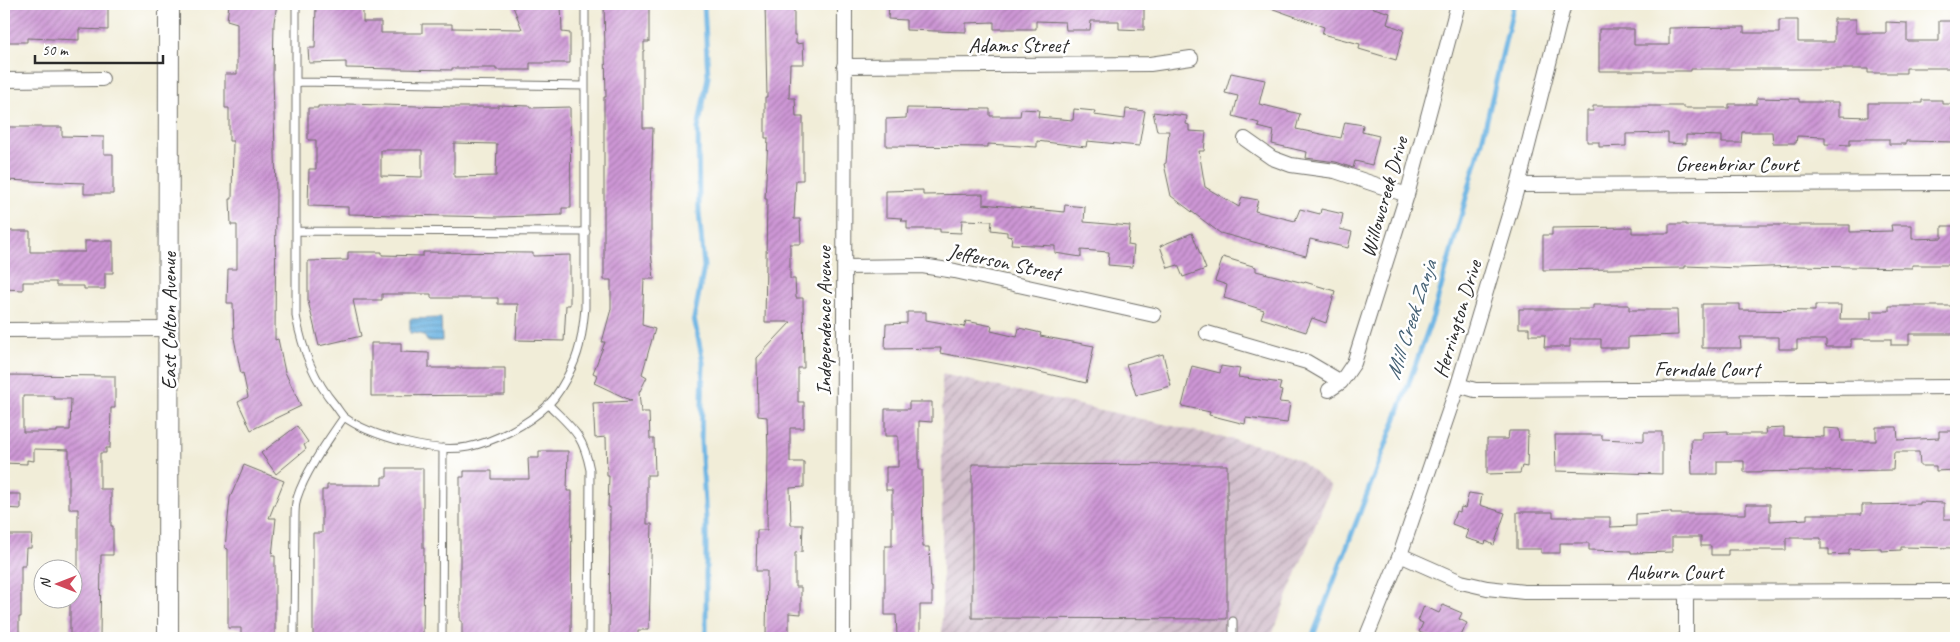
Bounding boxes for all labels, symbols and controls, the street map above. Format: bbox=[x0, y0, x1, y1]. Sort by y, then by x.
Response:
scale bar bbox=[35, 32, 162, 64]
street label: Adams Street bbox=[969, 32, 1070, 58]
text: 50 m bbox=[42, 41, 69, 60]
street label: Willowcreek Drive bbox=[1354, 133, 1414, 260]
street label: Greenbriar Court bbox=[1676, 151, 1801, 177]
street label: Jefferson Street bbox=[945, 237, 1065, 287]
street label: Independence Avenue bbox=[811, 244, 837, 396]
street label: East Colton Avenue bbox=[156, 251, 182, 390]
water label: Mill Creek Zanja bbox=[1379, 255, 1444, 383]
street label: Herrington Drive bbox=[1427, 256, 1487, 381]
street label: Ferndale Court bbox=[1655, 356, 1762, 382]
street label: Auburn Court bbox=[1627, 559, 1725, 585]
north arrow bbox=[32, 560, 82, 610]
text: N bbox=[37, 577, 54, 588]

